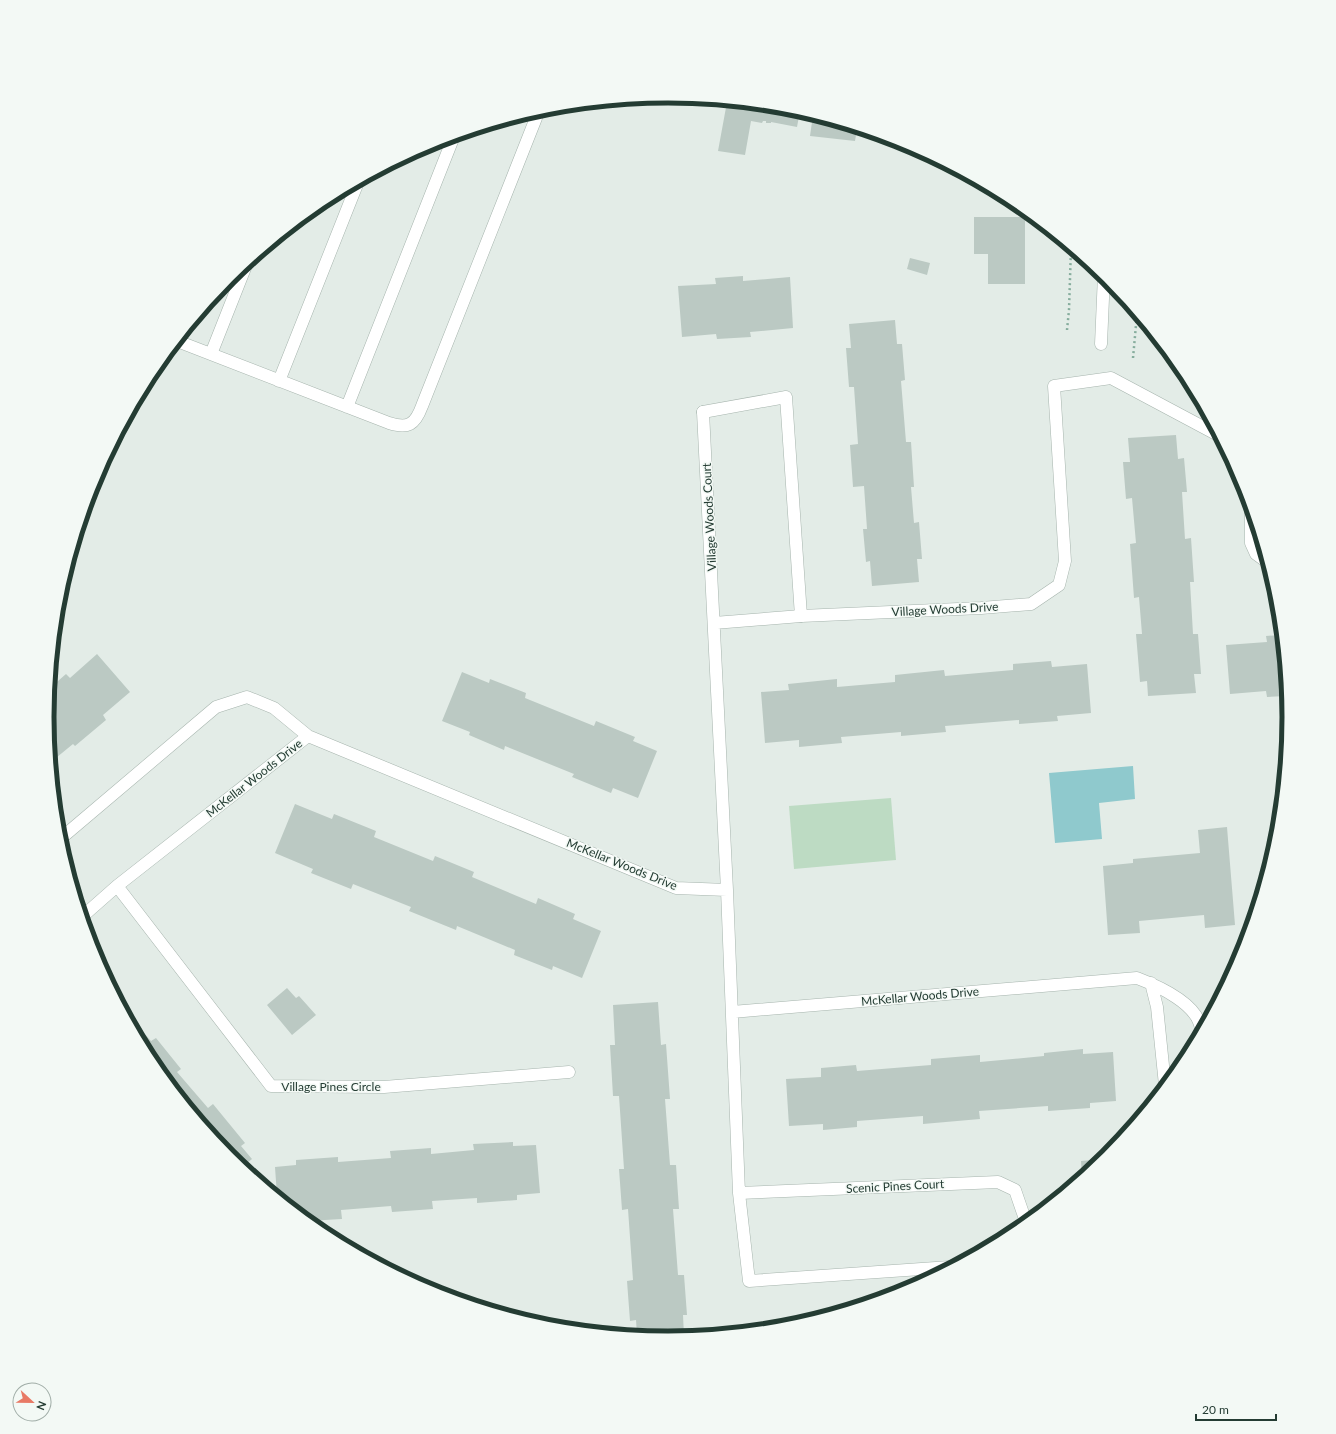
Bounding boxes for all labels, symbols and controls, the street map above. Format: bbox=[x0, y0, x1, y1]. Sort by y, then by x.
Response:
street label: Village Woods Court bbox=[699, 462, 719, 572]
street label: Village Woods Drive bbox=[891, 599, 999, 619]
street label: McKellar Woods Drive bbox=[203, 736, 305, 820]
street label: McKellar Woods Drive bbox=[564, 835, 680, 893]
street label: McKellar Woods Drive bbox=[861, 983, 979, 1009]
street label: Village Pines Circle bbox=[281, 1079, 381, 1094]
street label: Scenic Pines Court bbox=[846, 1176, 945, 1196]
north arrow bbox=[12, 1382, 52, 1422]
scale bar bbox=[1196, 1396, 1276, 1422]
text: N bbox=[34, 1400, 49, 1412]
text: 20 m bbox=[1202, 1402, 1229, 1417]

